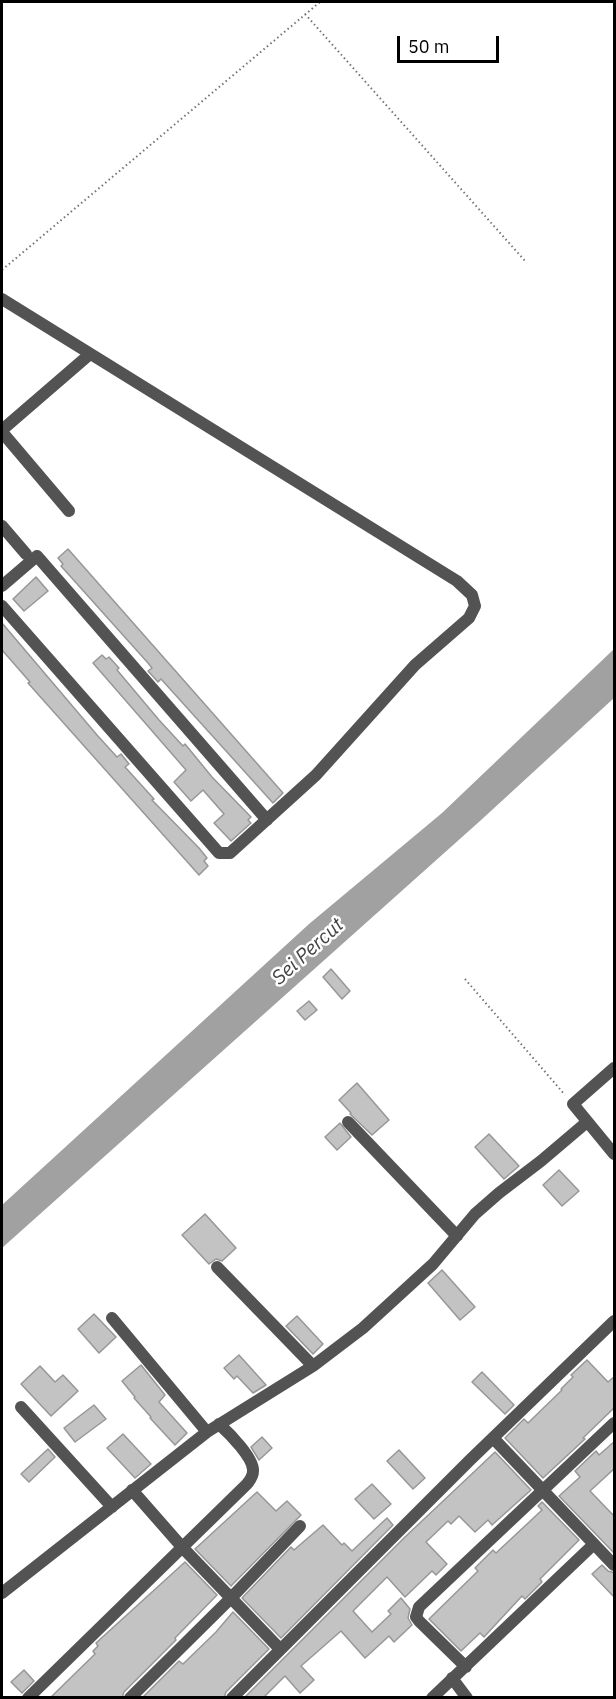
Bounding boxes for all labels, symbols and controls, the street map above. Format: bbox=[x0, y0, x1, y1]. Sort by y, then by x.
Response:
scale bar bbox=[400, 24, 502, 62]
text: 50 m bbox=[408, 35, 450, 58]
water label: Sei Percut bbox=[267, 914, 349, 990]

